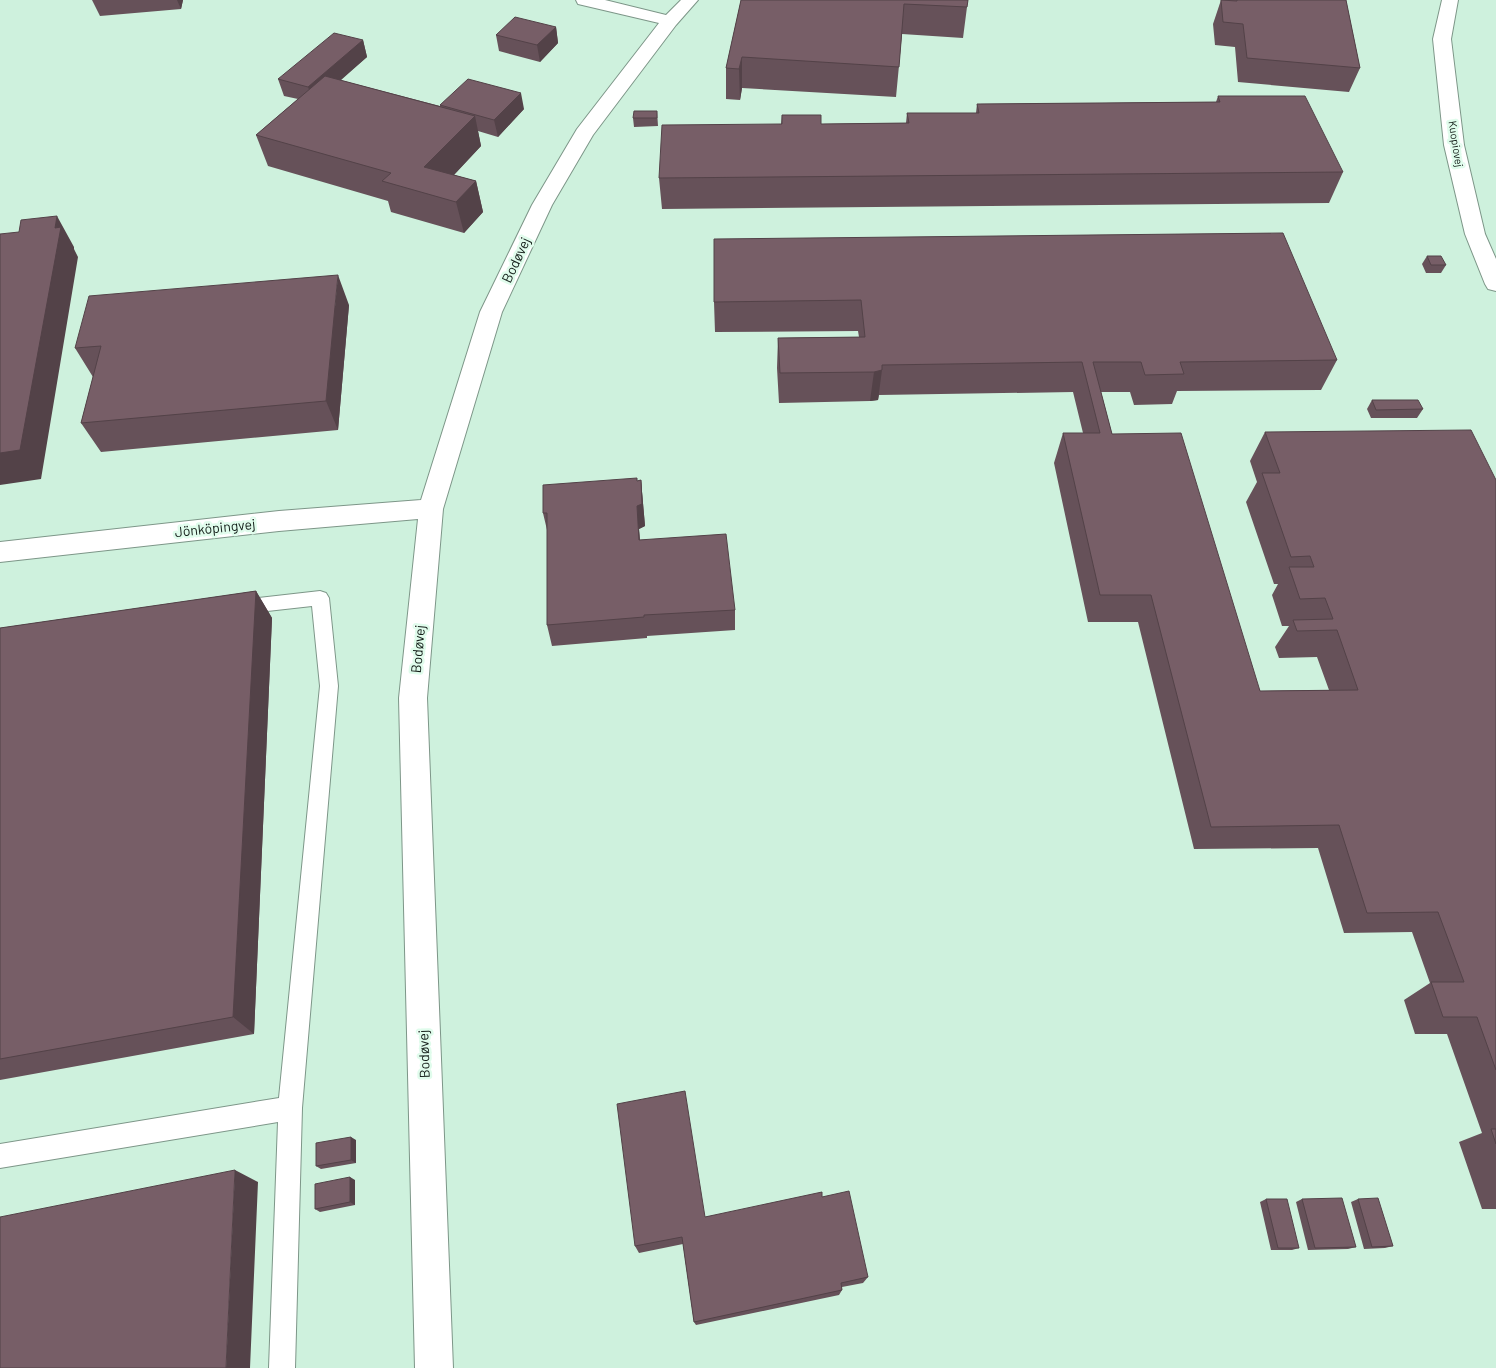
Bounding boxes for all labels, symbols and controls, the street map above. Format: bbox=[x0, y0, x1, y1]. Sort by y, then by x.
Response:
street label: Kuopiovej bbox=[1446, 120, 1467, 168]
street label: Bodøvej bbox=[498, 234, 533, 285]
street label: Jönköpingvej bbox=[174, 515, 256, 540]
street label: Bodøvej bbox=[407, 624, 428, 674]
street label: Bodøvej bbox=[414, 1030, 433, 1079]

